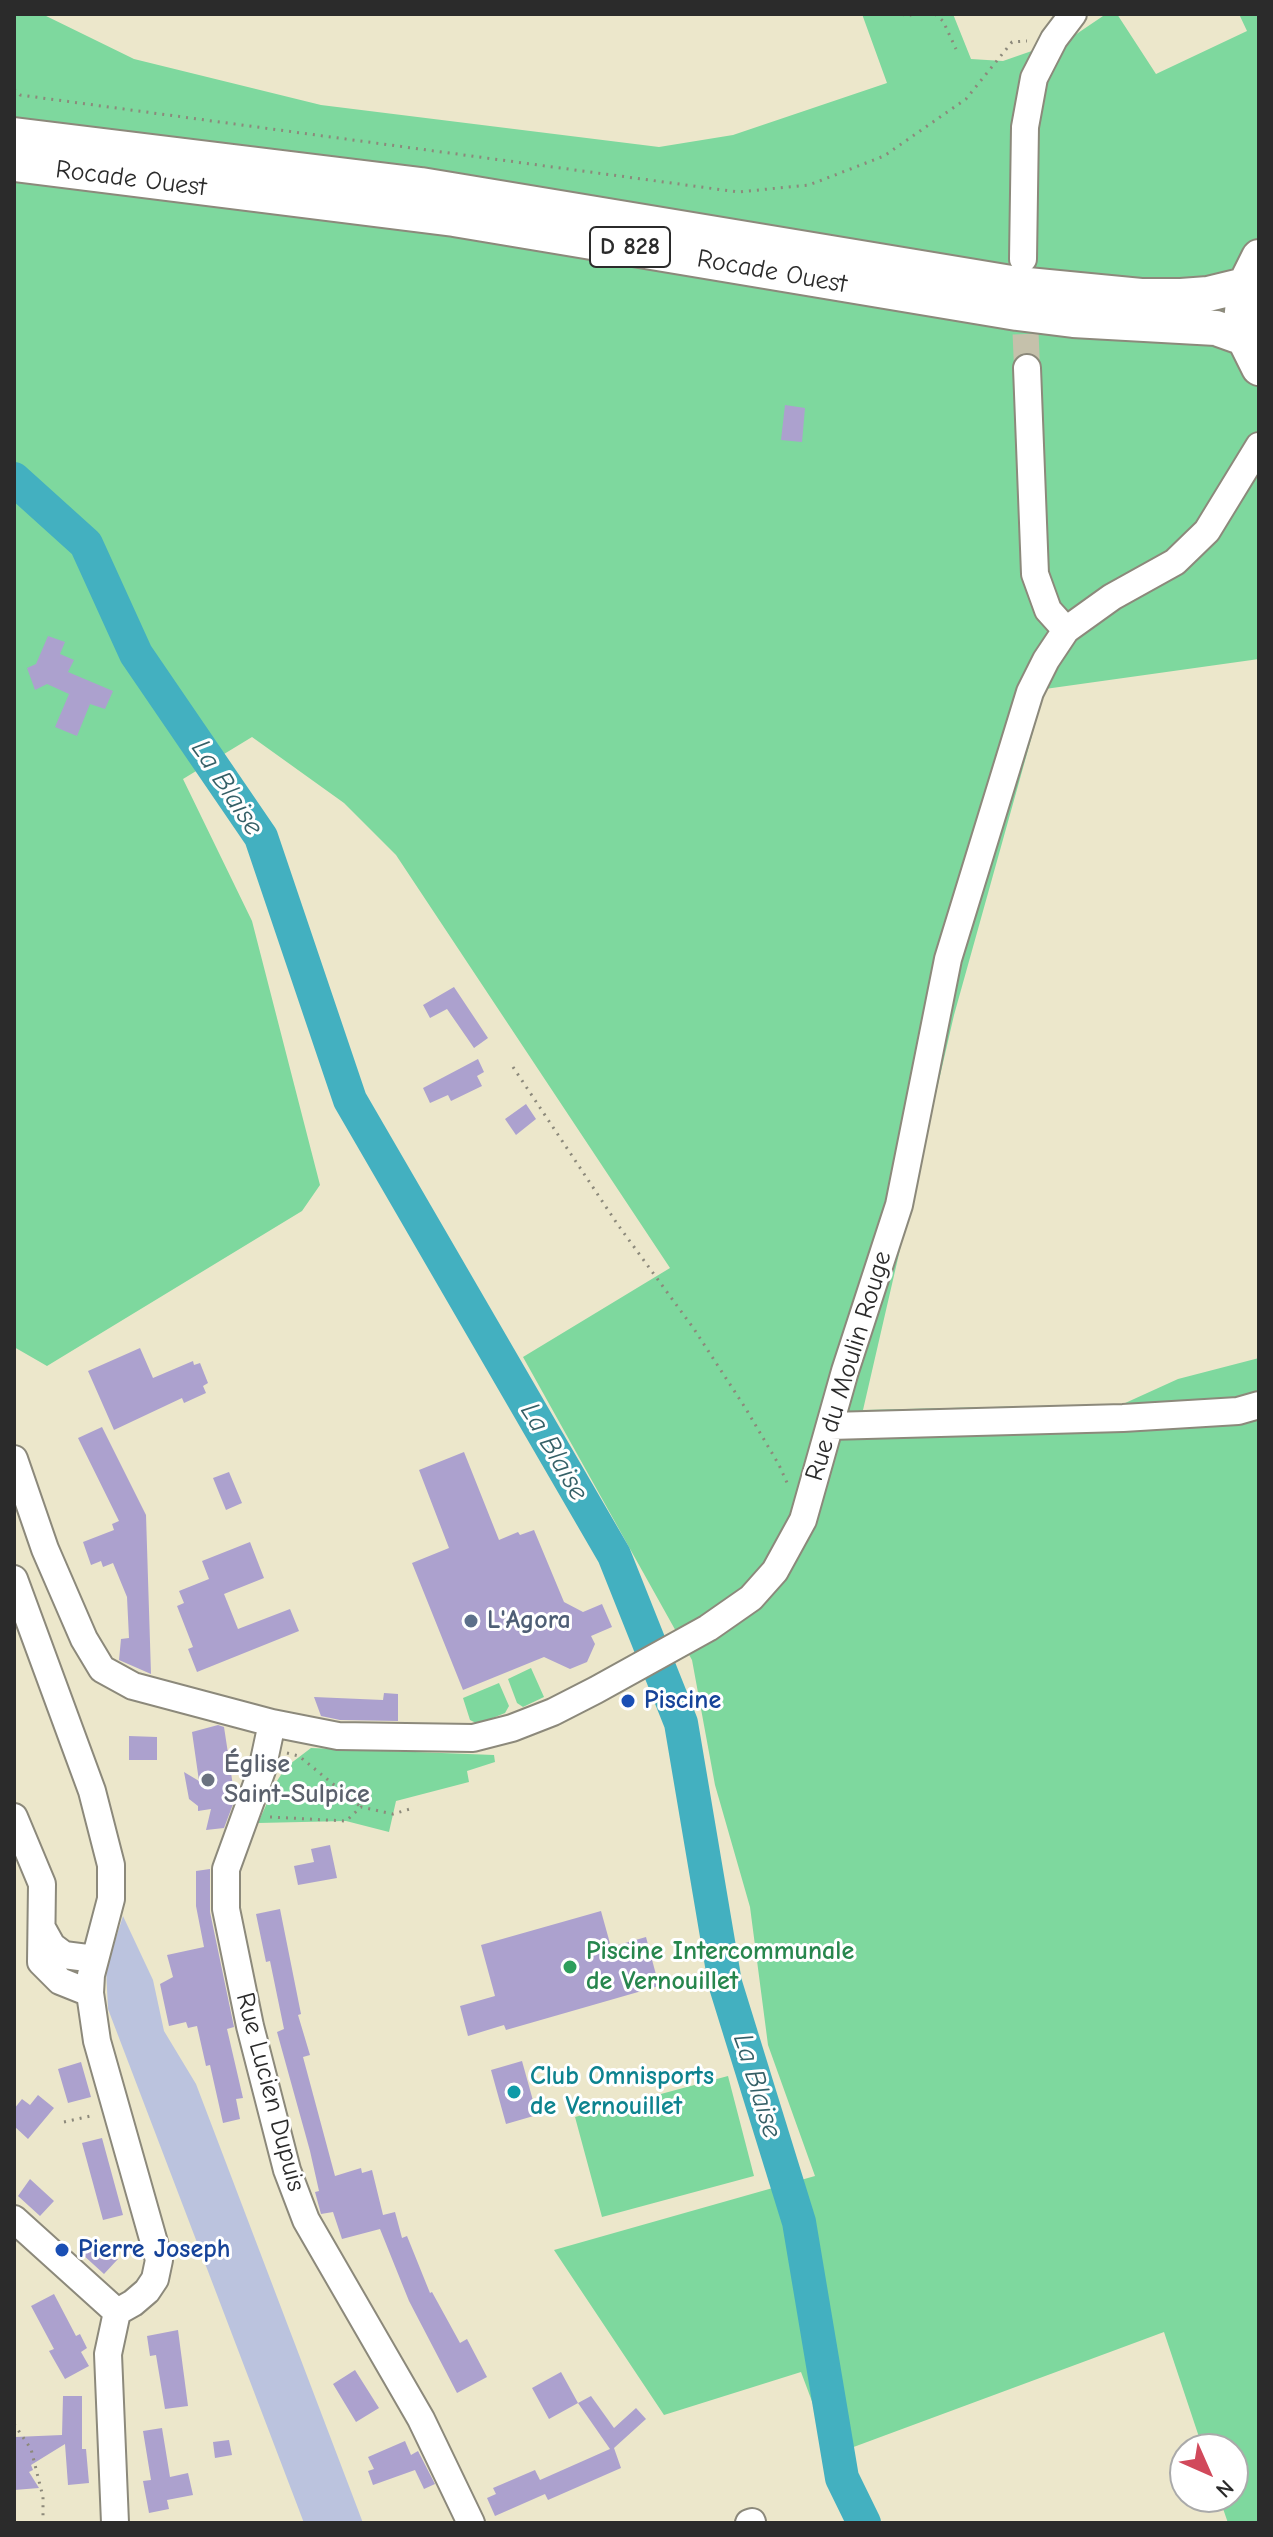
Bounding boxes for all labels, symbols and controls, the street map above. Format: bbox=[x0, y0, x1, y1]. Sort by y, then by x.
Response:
street label: Rocade Ouest bbox=[54, 154, 208, 204]
road number: D 828 bbox=[590, 227, 670, 267]
street label: Rocade Ouest bbox=[695, 243, 849, 301]
water label: La Blaise bbox=[184, 734, 270, 842]
street label: Rue du Moulin Rouge bbox=[799, 1247, 899, 1485]
water label: La Blaise bbox=[513, 1397, 595, 1507]
place label: L'Agora bbox=[487, 1605, 571, 1637]
marker: L'Agora bbox=[462, 1612, 480, 1630]
place label: Piscine bbox=[644, 1685, 721, 1717]
marker: Piscine bbox=[619, 1692, 637, 1710]
place label: Église Saint-Sulpice bbox=[224, 1749, 370, 1810]
marker: Église Saint-Sulpice bbox=[199, 1771, 217, 1789]
place label: Piscine Intercommunale de Vernouillet bbox=[586, 1936, 854, 1998]
marker: Piscine Intercommunale de Vernouillet bbox=[561, 1958, 579, 1976]
street label: Rue Lucien Dupuis bbox=[228, 1989, 312, 2195]
water label: La Blaise bbox=[725, 2030, 789, 2142]
place label: Club Omnisports de Vernouillet bbox=[530, 2061, 714, 2122]
marker: Club Omnisports de Vernouillet bbox=[505, 2083, 523, 2101]
place label: Pierre Joseph bbox=[78, 2234, 230, 2266]
marker: Pierre Joseph bbox=[53, 2241, 71, 2259]
north arrow bbox=[1169, 2433, 1249, 2513]
text: N bbox=[1210, 2474, 1239, 2503]

